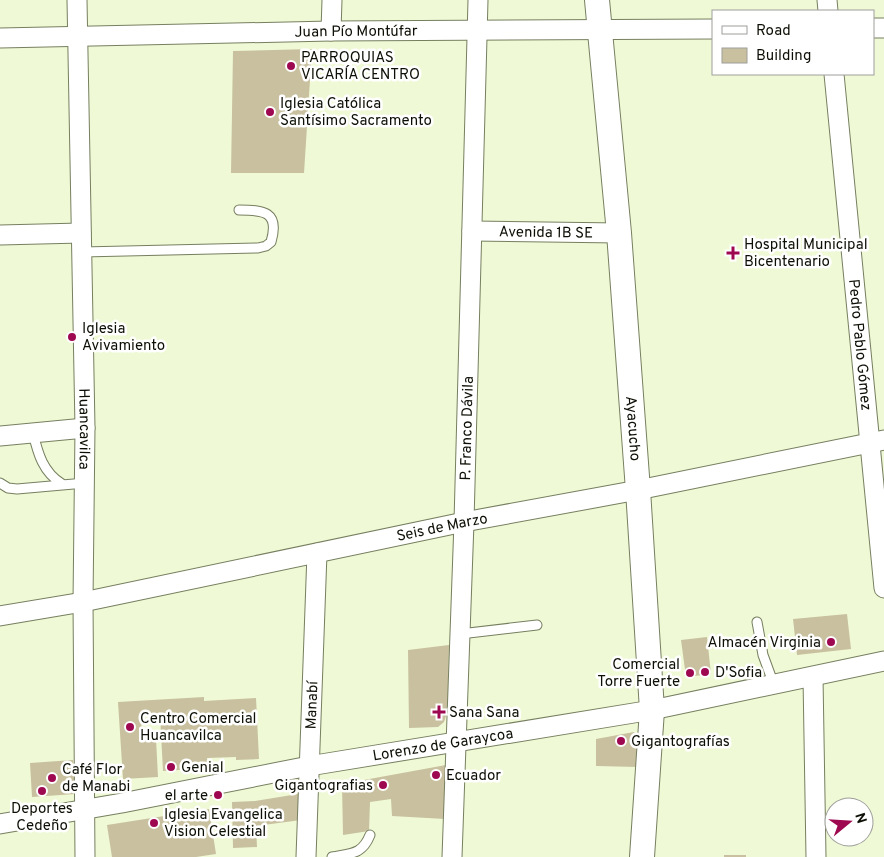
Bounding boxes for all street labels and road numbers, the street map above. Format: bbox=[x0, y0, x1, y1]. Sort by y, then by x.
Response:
street label: Juan Pío Montúfar bbox=[294, 23, 418, 43]
street label: Avenida 1B SE bbox=[499, 223, 593, 244]
street label: Pedro Pablo Gómez bbox=[843, 278, 875, 412]
street label: P. Franco Dávila bbox=[457, 376, 479, 481]
street label: Huancavilca bbox=[73, 388, 93, 470]
street label: Ayacucho bbox=[620, 395, 644, 462]
street label: Seis de Marzo bbox=[395, 510, 489, 547]
street label: Manabí bbox=[303, 679, 323, 730]
street label: Lorenzo de Garaycoa bbox=[371, 725, 515, 766]

